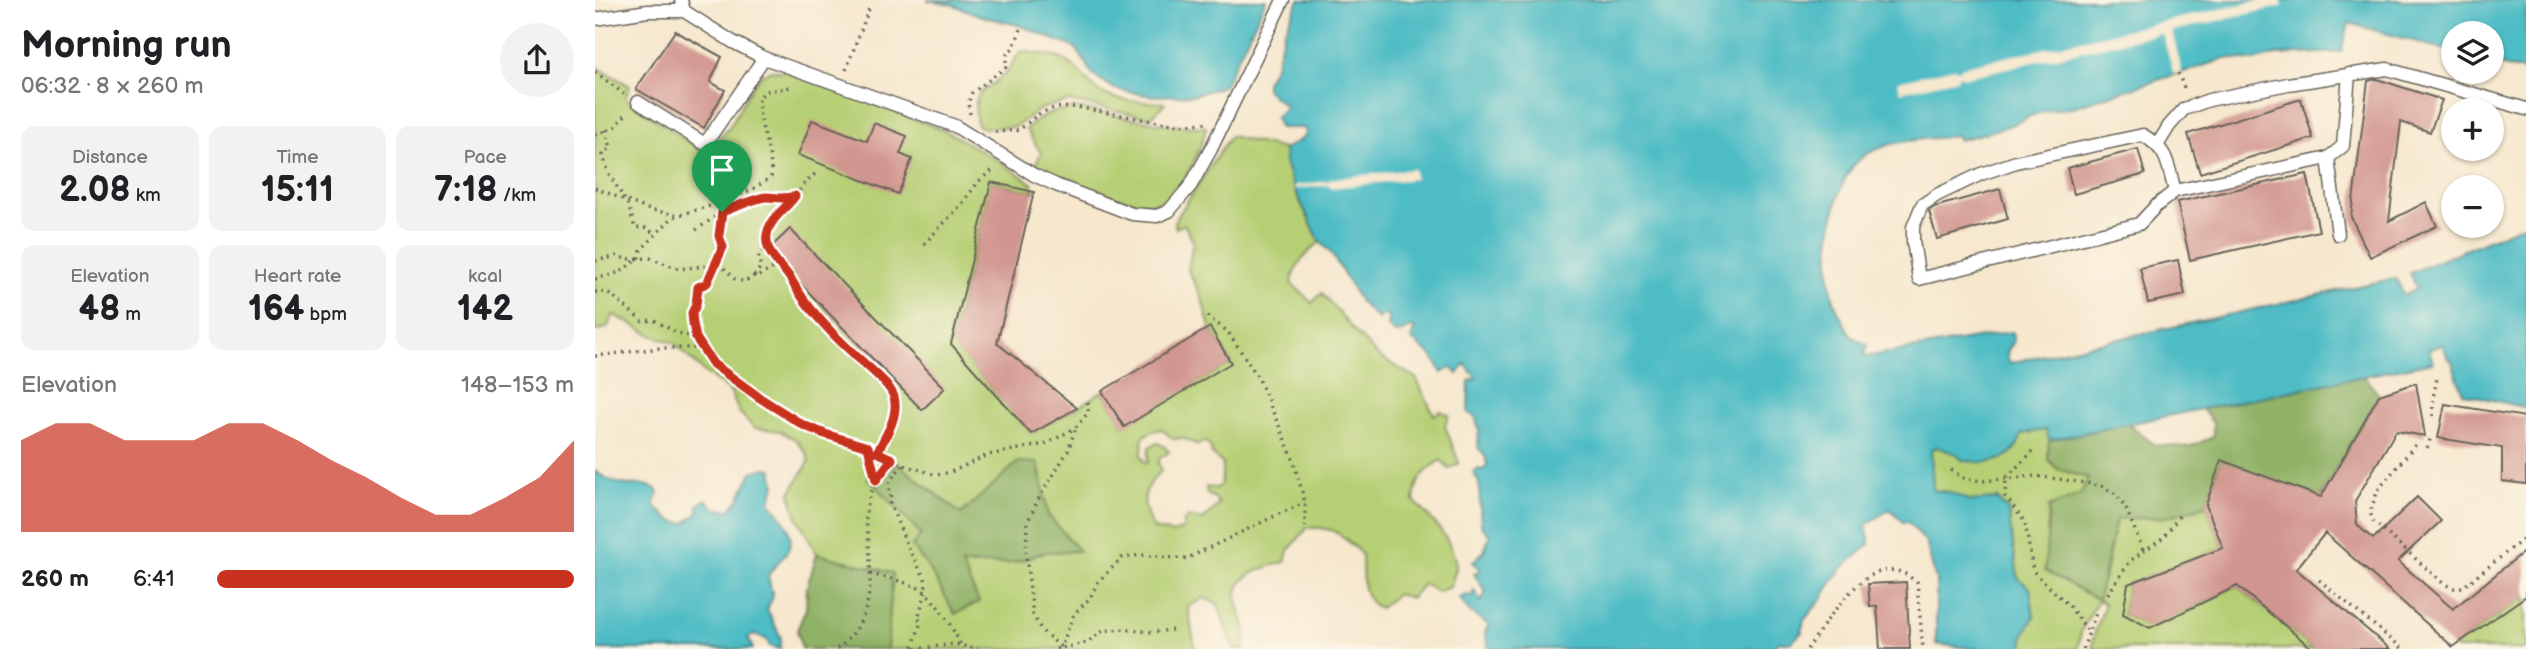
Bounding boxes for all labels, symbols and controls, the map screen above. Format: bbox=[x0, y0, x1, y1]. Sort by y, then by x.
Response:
map controls bbox=[2441, 21, 2504, 238]
button: layers bbox=[2441, 21, 2504, 84]
text: Morning run bbox=[21, 23, 232, 68]
button: share bbox=[500, 23, 574, 97]
text: 06:32 · 8 × 260 m bbox=[21, 72, 203, 100]
button: + bbox=[2441, 98, 2504, 161]
pin bbox=[692, 140, 752, 212]
text: Distance bbox=[72, 146, 148, 169]
text: Time bbox=[276, 146, 319, 169]
text: Pace bbox=[464, 146, 507, 169]
icon: arrive bbox=[703, 151, 741, 189]
text: 2.08 bbox=[59, 169, 131, 212]
text: 15:11 bbox=[261, 169, 334, 212]
text: 7:18 bbox=[434, 169, 498, 212]
button: − bbox=[2441, 175, 2504, 238]
text: km bbox=[131, 184, 161, 207]
text: /km bbox=[498, 184, 536, 207]
text: Elevation bbox=[70, 265, 149, 288]
text: Heart rate bbox=[254, 265, 341, 288]
text: kcal bbox=[468, 265, 502, 288]
text: 48 bbox=[79, 288, 120, 331]
text: 164 bbox=[248, 288, 304, 331]
text: 142 bbox=[457, 288, 513, 331]
text: m bbox=[120, 303, 141, 326]
text: bpm bbox=[304, 303, 347, 326]
text: Elevation bbox=[21, 371, 117, 399]
text: 148–153 m bbox=[461, 371, 574, 399]
text: 260 m bbox=[21, 565, 89, 593]
text: 6:41 bbox=[133, 565, 175, 593]

